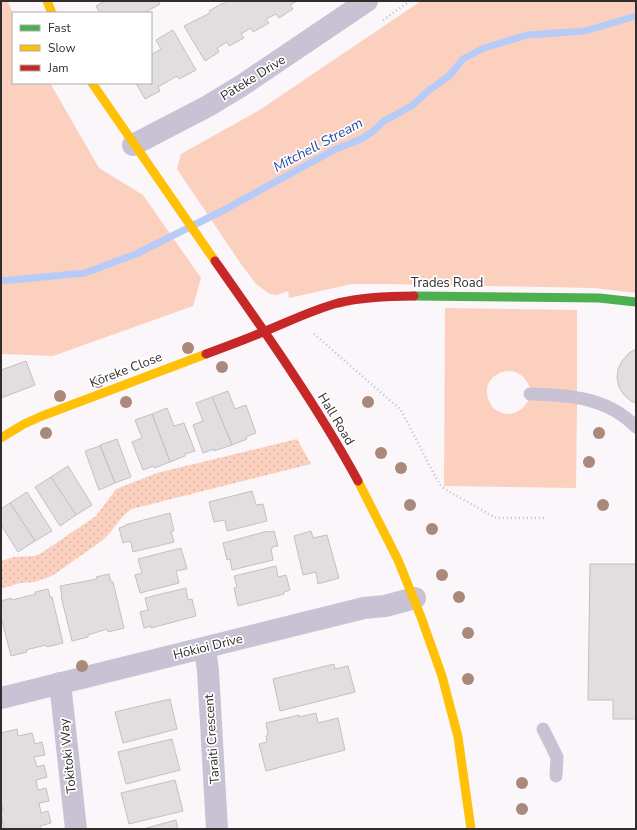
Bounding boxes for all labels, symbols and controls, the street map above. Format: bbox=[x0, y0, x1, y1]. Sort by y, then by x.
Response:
legend bbox=[12, 12, 152, 84]
text: Fast bbox=[48, 20, 71, 36]
text: Slow bbox=[48, 40, 76, 56]
street label: Pāteke Drive bbox=[217, 51, 289, 105]
text: Jam bbox=[47, 60, 69, 76]
water label: Mitchell Stream bbox=[270, 113, 366, 177]
street label: Trades Road bbox=[411, 274, 483, 292]
street label: Kōreke Close bbox=[87, 348, 165, 392]
street label: Hall Road bbox=[313, 389, 359, 449]
street label: Hōkioi Drive bbox=[171, 630, 245, 664]
street label: Taraiti Crescent bbox=[200, 693, 224, 785]
street label: Tokitoki Way bbox=[55, 717, 81, 794]

